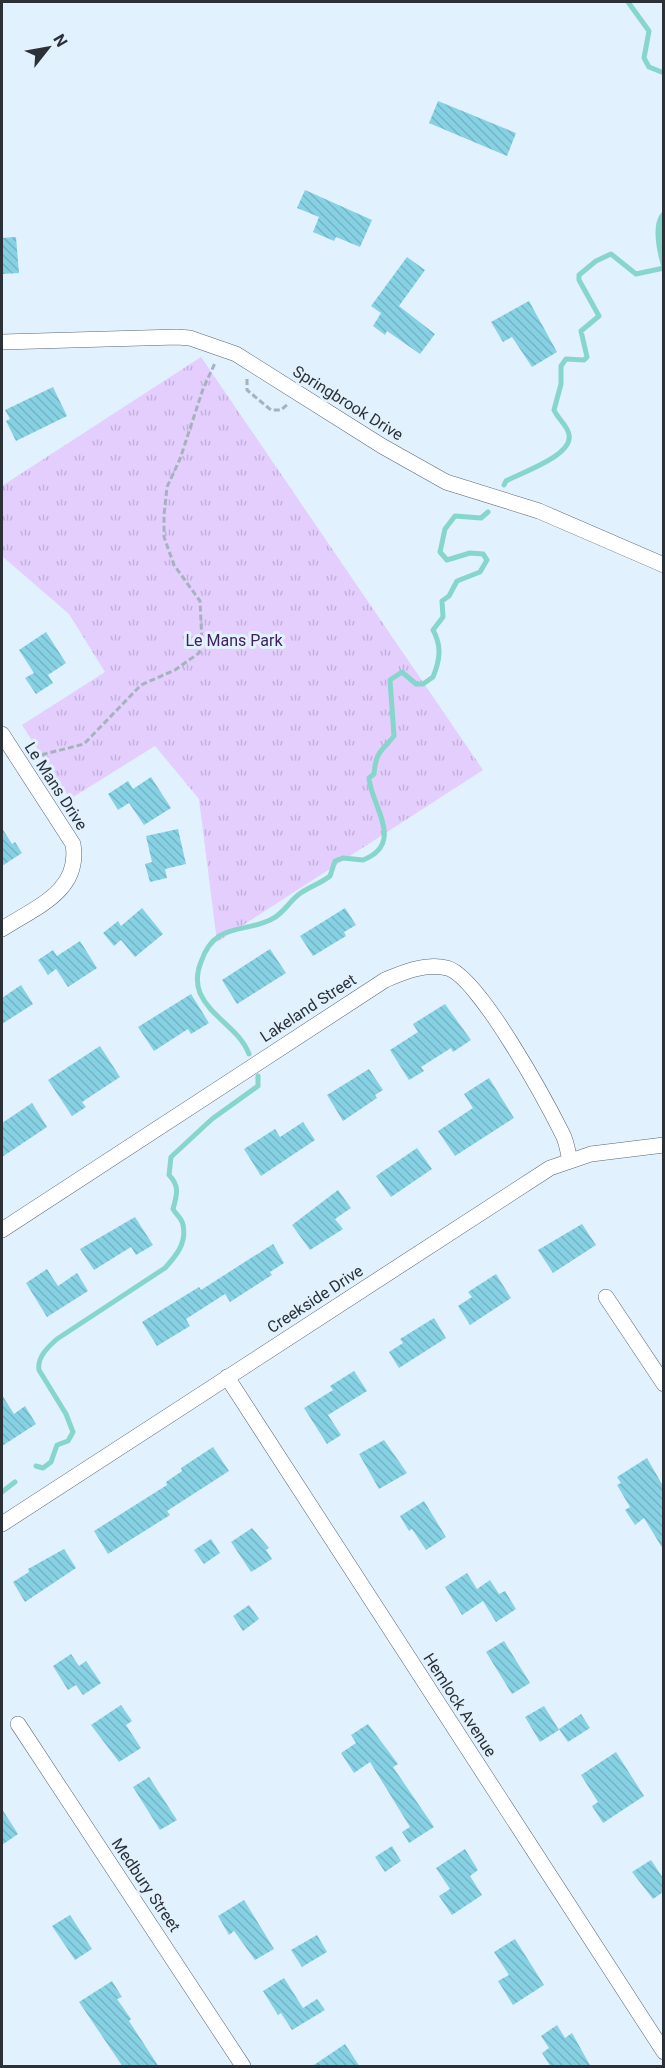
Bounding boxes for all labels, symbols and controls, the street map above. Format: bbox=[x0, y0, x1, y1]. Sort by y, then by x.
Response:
north arrow bbox=[18, 18, 78, 78]
text: N bbox=[49, 31, 71, 50]
street label: Springbrook Drive bbox=[289, 362, 407, 444]
park label: Le Mans Park bbox=[185, 631, 283, 650]
street label: Le Mans Drive bbox=[21, 739, 91, 833]
street label: Lakeland Street bbox=[257, 970, 359, 1046]
street label: Creekside Drive bbox=[264, 1261, 366, 1337]
street label: Hemlock Avenue bbox=[419, 1650, 501, 1760]
street label: Medbury Street bbox=[108, 1835, 184, 1935]

